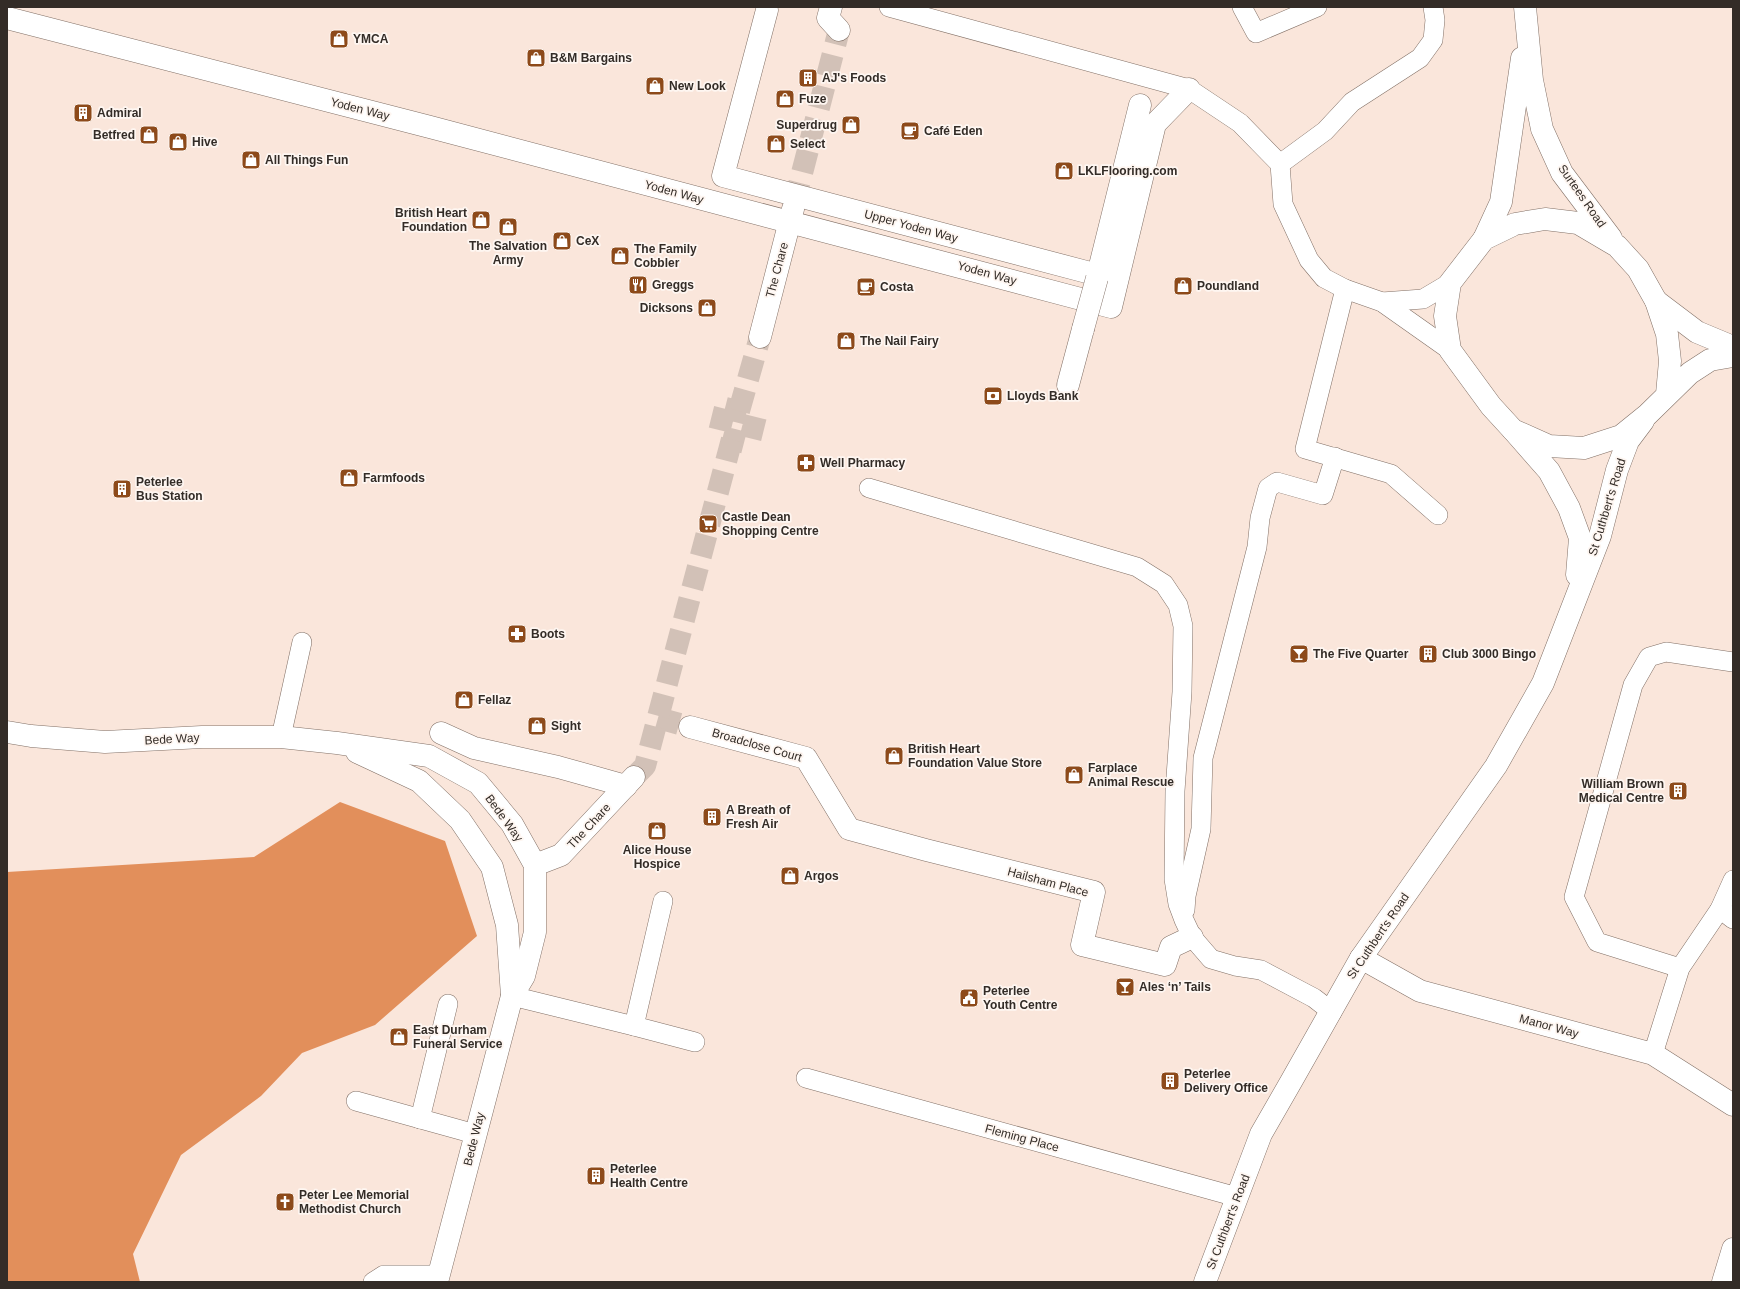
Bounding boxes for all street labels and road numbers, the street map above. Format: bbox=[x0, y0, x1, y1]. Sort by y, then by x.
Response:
street label: Yoden Way bbox=[329, 95, 391, 123]
street label: Surtees Road bbox=[1555, 162, 1609, 230]
street label: Yoden Way bbox=[643, 177, 705, 207]
street label: Upper Yoden Way bbox=[863, 207, 959, 245]
street label: The Chare bbox=[763, 240, 791, 299]
street label: Yoden Way bbox=[956, 258, 1018, 288]
street label: St Cuthbert's Road bbox=[1586, 457, 1628, 557]
street label: Broadclose Court bbox=[711, 725, 804, 765]
street label: Bede Way bbox=[144, 731, 200, 747]
street label: Bede Way bbox=[482, 792, 526, 844]
street label: The Chare bbox=[565, 800, 614, 852]
street label: Hailsham Place bbox=[1006, 864, 1090, 900]
street label: St Cuthbert's Road bbox=[1344, 890, 1412, 982]
street label: Manor Way bbox=[1518, 1011, 1580, 1041]
street label: Bede Way bbox=[461, 1111, 487, 1167]
street label: Fleming Place bbox=[983, 1121, 1061, 1155]
street label: St Cuthbert's Road bbox=[1203, 1172, 1253, 1272]

